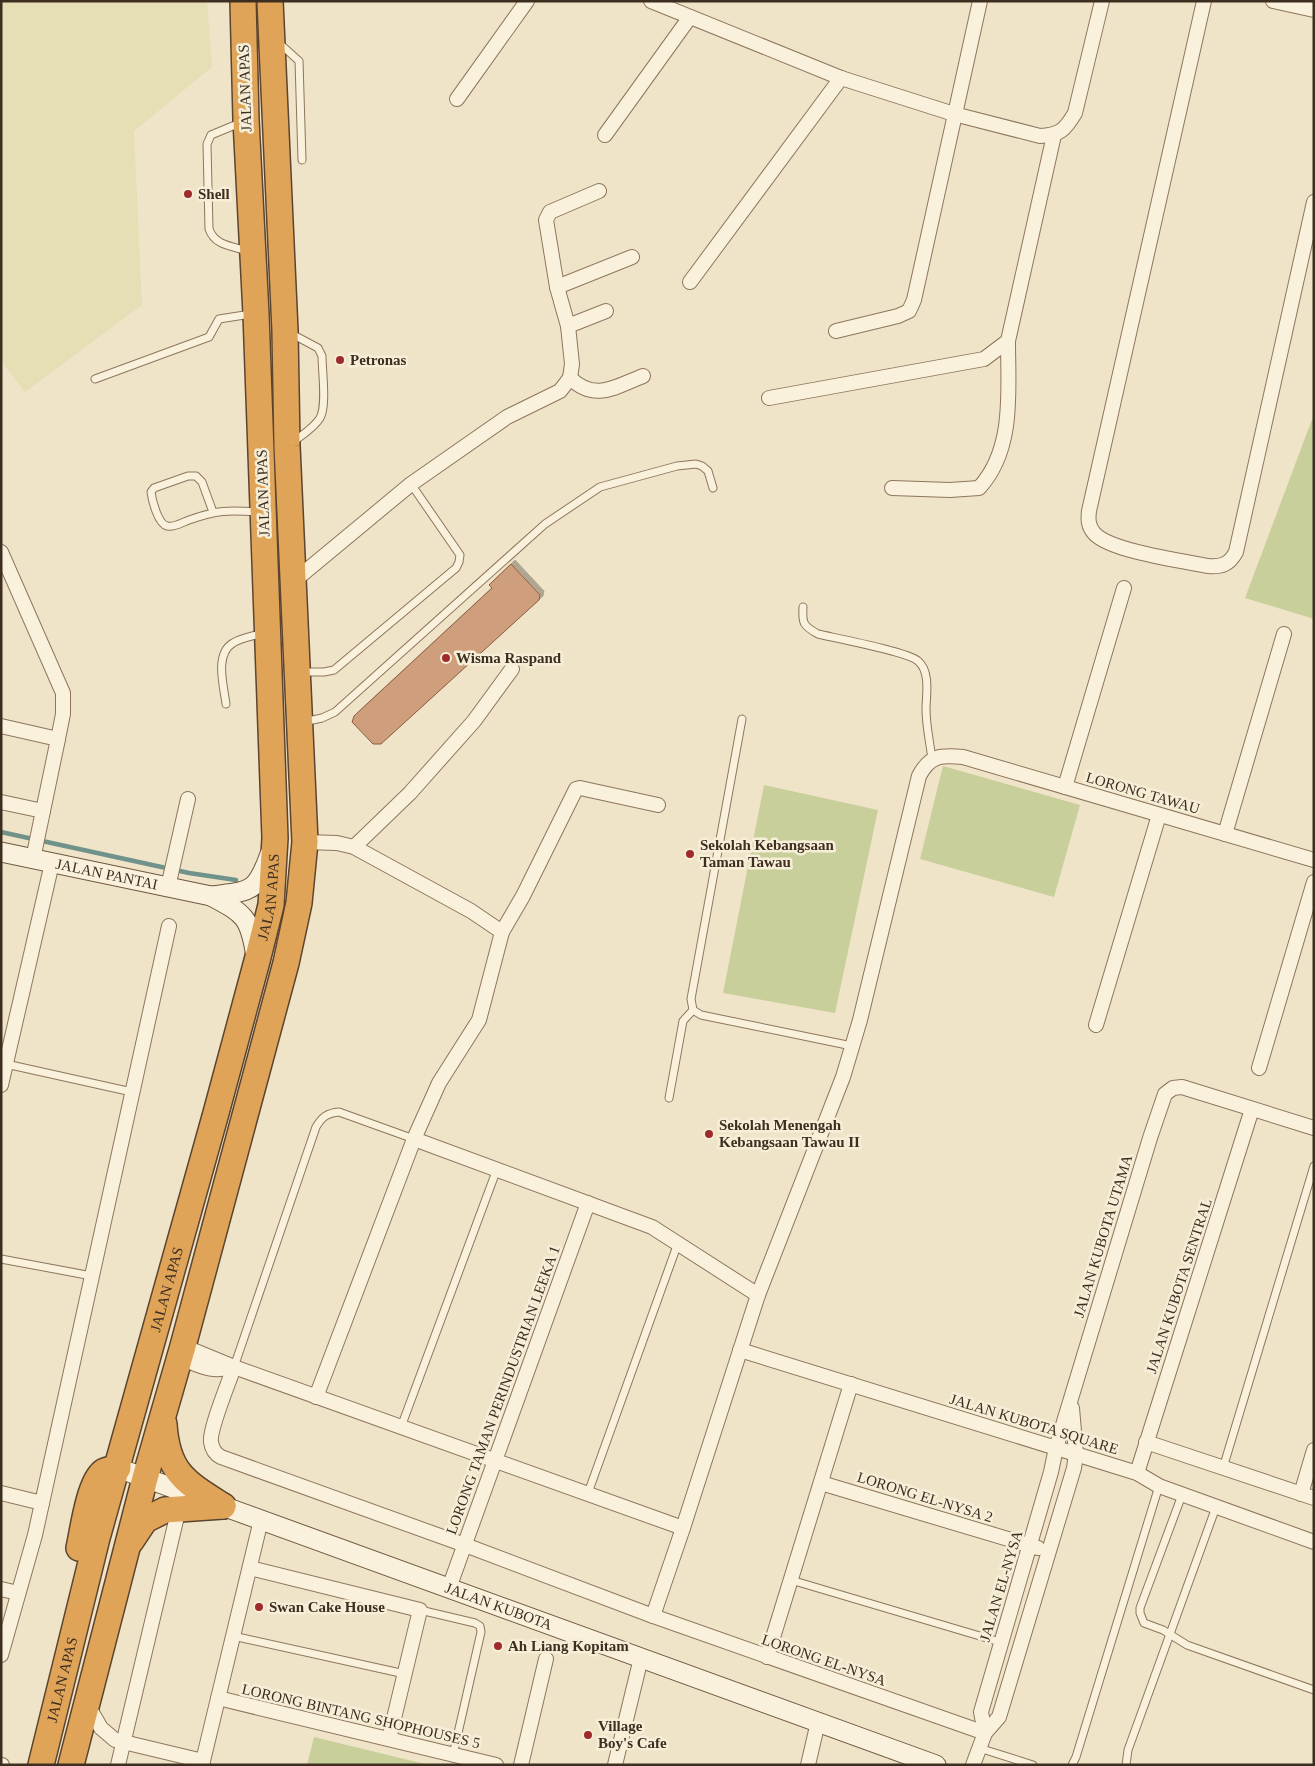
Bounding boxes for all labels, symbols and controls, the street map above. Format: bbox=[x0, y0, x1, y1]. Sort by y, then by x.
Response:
street label: JALAN APAS bbox=[235, 44, 255, 132]
place label: Shell bbox=[198, 186, 230, 202]
marker: Shell bbox=[182, 188, 194, 200]
place label: Petronas bbox=[350, 352, 407, 368]
marker: Petronas bbox=[334, 354, 346, 366]
street label: JALAN APAS bbox=[253, 449, 273, 537]
place label: Wisma Raspand bbox=[456, 650, 562, 666]
marker: Wisma Raspand bbox=[440, 652, 452, 664]
street label: LORONG TAWAU bbox=[1084, 769, 1202, 817]
place label: Sekolah Kebangsaan Taman Tawau bbox=[700, 837, 834, 870]
marker: Sekolah Kebangsaan Taman Tawau bbox=[684, 848, 696, 860]
street label: JALAN APAS bbox=[254, 853, 282, 942]
street label: JALAN PANTAI bbox=[54, 856, 159, 893]
place label: Sekolah Menengah Kebangsaan Tawau II bbox=[719, 1117, 860, 1150]
marker: Sekolah Menengah Kebangsaan Tawau II bbox=[703, 1128, 715, 1140]
street label: JALAN KUBOTA UTAMA bbox=[1071, 1153, 1135, 1319]
street label: JALAN KUBOTA SENTRAL bbox=[1143, 1197, 1215, 1375]
street label: LORONG TAMAN PERINDUSTRIAN LEEKA 1 bbox=[443, 1243, 563, 1537]
street label: JALAN APAS bbox=[147, 1245, 186, 1334]
street label: JALAN KUBOTA SQUARE bbox=[948, 1391, 1120, 1457]
street label: LORONG EL-NYSA 2 bbox=[855, 1469, 995, 1525]
street label: JALAN EL-NYSA bbox=[976, 1528, 1026, 1644]
street label: JALAN KUBOTA bbox=[443, 1579, 555, 1633]
place label: Swan Cake House bbox=[269, 1599, 385, 1615]
marker: Swan Cake House bbox=[253, 1601, 265, 1613]
street label: LORONG EL-NYSA bbox=[760, 1631, 888, 1689]
street label: JALAN APAS bbox=[44, 1635, 80, 1724]
place label: Ah Liang Kopitam bbox=[508, 1638, 629, 1654]
marker: Ah Liang Kopitam bbox=[492, 1640, 504, 1652]
street label: LORONG BINTANG SHOPHOUSES 5 bbox=[240, 1681, 482, 1751]
place label: Village Boy's Cafe bbox=[598, 1718, 667, 1751]
marker: Village Boy's Cafe bbox=[582, 1729, 594, 1741]

